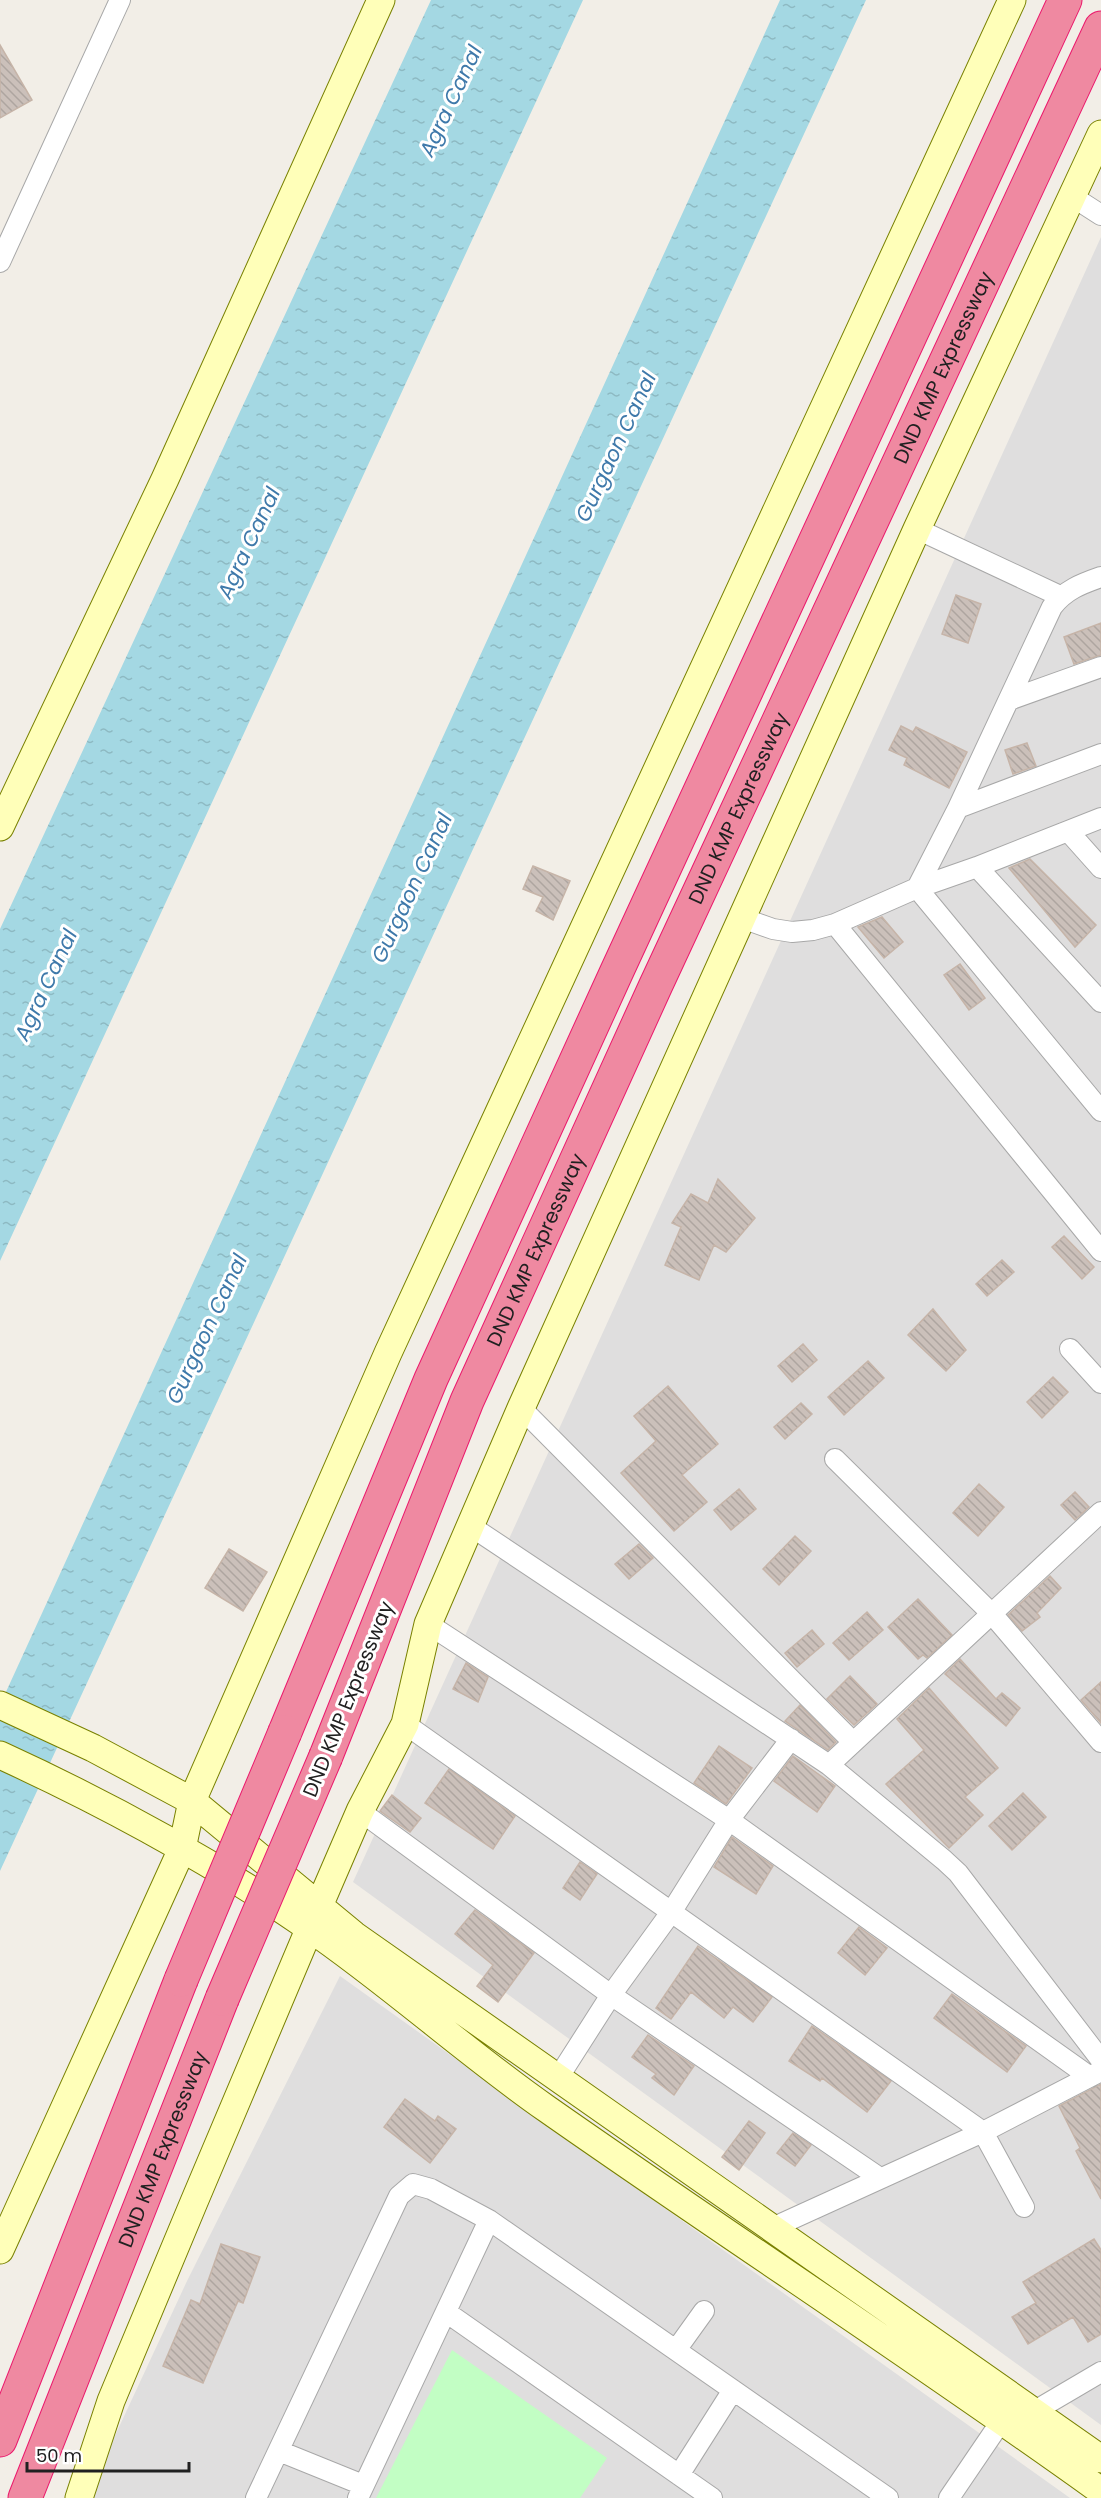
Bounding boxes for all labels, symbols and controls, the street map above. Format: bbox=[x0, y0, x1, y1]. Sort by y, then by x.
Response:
water label: Agra Canal bbox=[412, 40, 489, 162]
street label: DND KMP Expressway bbox=[886, 267, 1000, 468]
water label: Gurgaon Canal bbox=[568, 366, 663, 526]
water label: Agra Canal bbox=[210, 482, 287, 604]
street label: DND KMP Expressway bbox=[681, 707, 795, 909]
water label: Gurgaon Canal bbox=[364, 807, 459, 967]
water label: Agra Canal bbox=[7, 924, 84, 1046]
street label: DND KMP Expressway bbox=[480, 1149, 592, 1351]
water label: Gurgaon Canal bbox=[159, 1248, 254, 1408]
street label: DND KMP Expressway bbox=[296, 1597, 400, 1801]
street label: DND KMP Expressway bbox=[111, 2047, 214, 2252]
scale bar bbox=[27, 2435, 189, 2473]
text: 50 m bbox=[36, 2443, 82, 2468]

